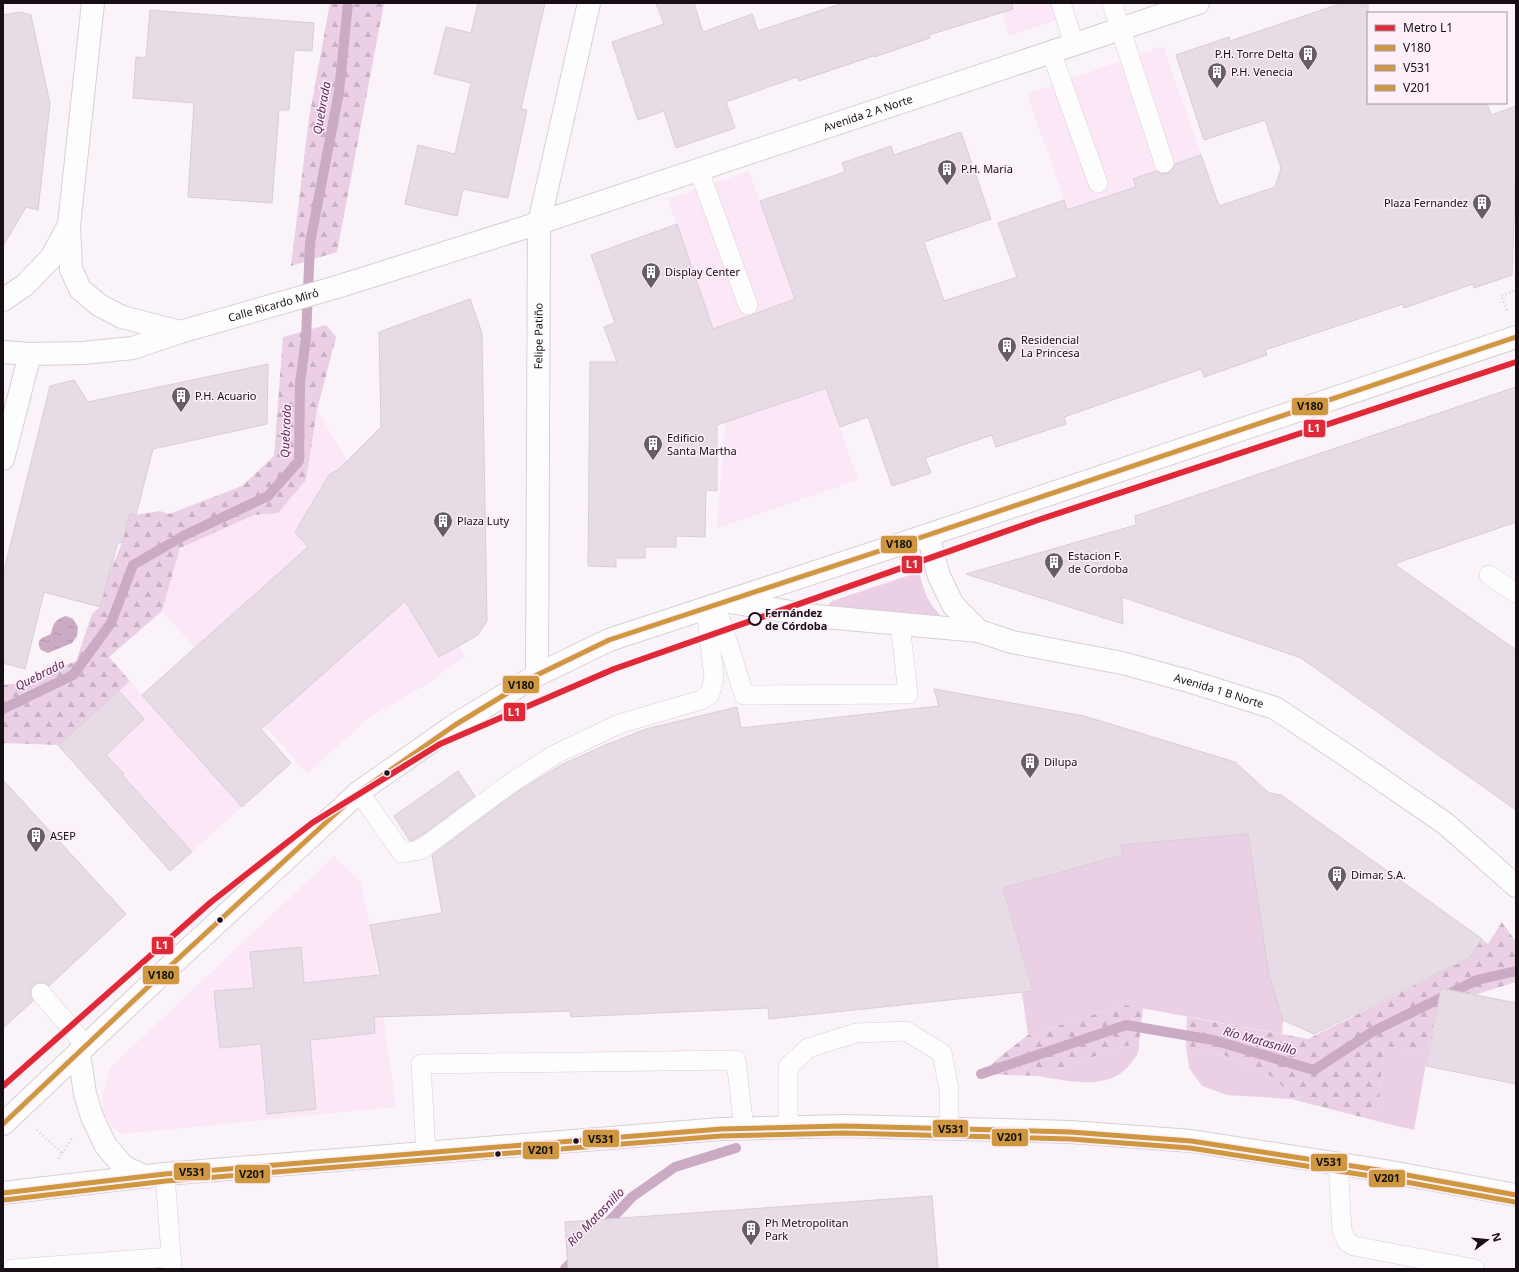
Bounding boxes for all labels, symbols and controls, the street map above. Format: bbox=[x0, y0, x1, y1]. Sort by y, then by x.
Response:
legend bbox=[1367, 12, 1507, 104]
text: Metro L1 bbox=[1403, 19, 1453, 36]
text: V180 bbox=[1403, 39, 1431, 56]
building icon: P.H. Torre Delta bbox=[1297, 43, 1319, 71]
place label: P.H. Torre Delta bbox=[1215, 46, 1294, 61]
text: V531 bbox=[1403, 59, 1431, 76]
building icon: P.H. Venecia bbox=[1206, 61, 1228, 89]
place label: P.H. Venecia bbox=[1231, 64, 1293, 79]
text: V201 bbox=[1403, 79, 1431, 96]
water label: Quebrada bbox=[308, 80, 335, 136]
street label: Avenida 2 A Norte bbox=[821, 91, 914, 135]
building icon: P.H. Maria bbox=[936, 158, 958, 186]
place label: P.H. Maria bbox=[961, 161, 1013, 176]
building icon: Plaza Fernandez bbox=[1471, 192, 1493, 220]
place label: Plaza Fernandez bbox=[1384, 195, 1468, 210]
building icon: Display Center bbox=[640, 261, 662, 289]
place label: Display Center bbox=[665, 264, 741, 279]
street label: Calle Ricardo Miró bbox=[226, 285, 320, 325]
street label: Felipe Patiño bbox=[530, 302, 546, 369]
place label: Residencial La Princesa bbox=[1021, 332, 1080, 360]
building icon: Residencial La Princesa bbox=[996, 335, 1018, 363]
building icon: P.H. Acuario bbox=[170, 385, 192, 413]
place label: P.H. Acuario bbox=[195, 388, 257, 403]
line badge: V180 bbox=[1291, 397, 1329, 416]
text: V180 bbox=[1297, 398, 1323, 413]
water label: Quebrada bbox=[276, 404, 295, 458]
line badge: L1 bbox=[1303, 419, 1326, 438]
text: L1 bbox=[1308, 420, 1320, 435]
place label: Edificio Santa Martha bbox=[667, 430, 737, 458]
building icon: Edificio Santa Martha bbox=[642, 433, 664, 461]
building icon: Plaza Luty bbox=[432, 510, 454, 538]
place label: Plaza Luty bbox=[457, 513, 509, 528]
line badge: V180 bbox=[880, 535, 918, 554]
text: V180 bbox=[886, 536, 912, 551]
place label: Estacion F. de Cordoba bbox=[1068, 548, 1128, 576]
building icon: Estacion F. de Cordoba bbox=[1043, 551, 1065, 579]
line badge: L1 bbox=[901, 555, 923, 574]
text: L1 bbox=[906, 556, 918, 571]
place label: Fernández de Córdoba bbox=[765, 605, 827, 633]
marker: Fernández de Córdoba bbox=[748, 612, 762, 626]
water label: Quebrada bbox=[12, 655, 68, 694]
street label: Avenida 1 B Norte bbox=[1172, 669, 1266, 711]
line badge: V180 bbox=[502, 675, 540, 694]
text: V180 bbox=[508, 677, 534, 692]
line badge: L1 bbox=[503, 702, 526, 722]
text: L1 bbox=[508, 704, 520, 719]
building icon: Dilupa bbox=[1019, 751, 1041, 779]
place label: Dilupa bbox=[1044, 754, 1077, 769]
unlabelled marker bbox=[382, 768, 392, 778]
building icon: ASEP bbox=[25, 825, 47, 853]
place label: ASEP bbox=[50, 828, 76, 843]
building icon: Dimar, S.A. bbox=[1326, 864, 1348, 892]
place label: Dimar, S.A. bbox=[1351, 867, 1406, 882]
unlabelled marker bbox=[215, 915, 225, 925]
line badge: L1 bbox=[151, 936, 174, 955]
text: L1 bbox=[156, 937, 168, 952]
line badge: V180 bbox=[142, 965, 180, 985]
text: V180 bbox=[148, 967, 174, 982]
water label: Río Matasnillo bbox=[1221, 1022, 1299, 1059]
line badge: V531 bbox=[932, 1119, 969, 1138]
text: V531 bbox=[938, 1121, 964, 1136]
line badge: V201 bbox=[991, 1128, 1029, 1147]
line badge: V531 bbox=[582, 1129, 620, 1148]
text: V201 bbox=[997, 1129, 1023, 1144]
text: V531 bbox=[588, 1131, 614, 1146]
unlabelled marker bbox=[571, 1136, 581, 1146]
line badge: V201 bbox=[522, 1141, 560, 1160]
text: V201 bbox=[528, 1142, 554, 1157]
unlabelled marker bbox=[493, 1149, 503, 1159]
line badge: V531 bbox=[1310, 1153, 1348, 1172]
text: V531 bbox=[1316, 1154, 1342, 1169]
line badge: V531 bbox=[173, 1162, 211, 1181]
text: V531 bbox=[179, 1164, 205, 1179]
line badge: V201 bbox=[234, 1164, 271, 1184]
text: V201 bbox=[239, 1166, 265, 1181]
line badge: V201 bbox=[1368, 1169, 1406, 1188]
text: V201 bbox=[1374, 1170, 1400, 1185]
water label: Río Matasnillo bbox=[563, 1183, 628, 1250]
place label: Ph Metropolitan Park bbox=[765, 1215, 848, 1243]
building icon: Ph Metropolitan Park bbox=[740, 1218, 762, 1246]
north arrow bbox=[1467, 1220, 1507, 1260]
text: N bbox=[1489, 1231, 1506, 1243]

